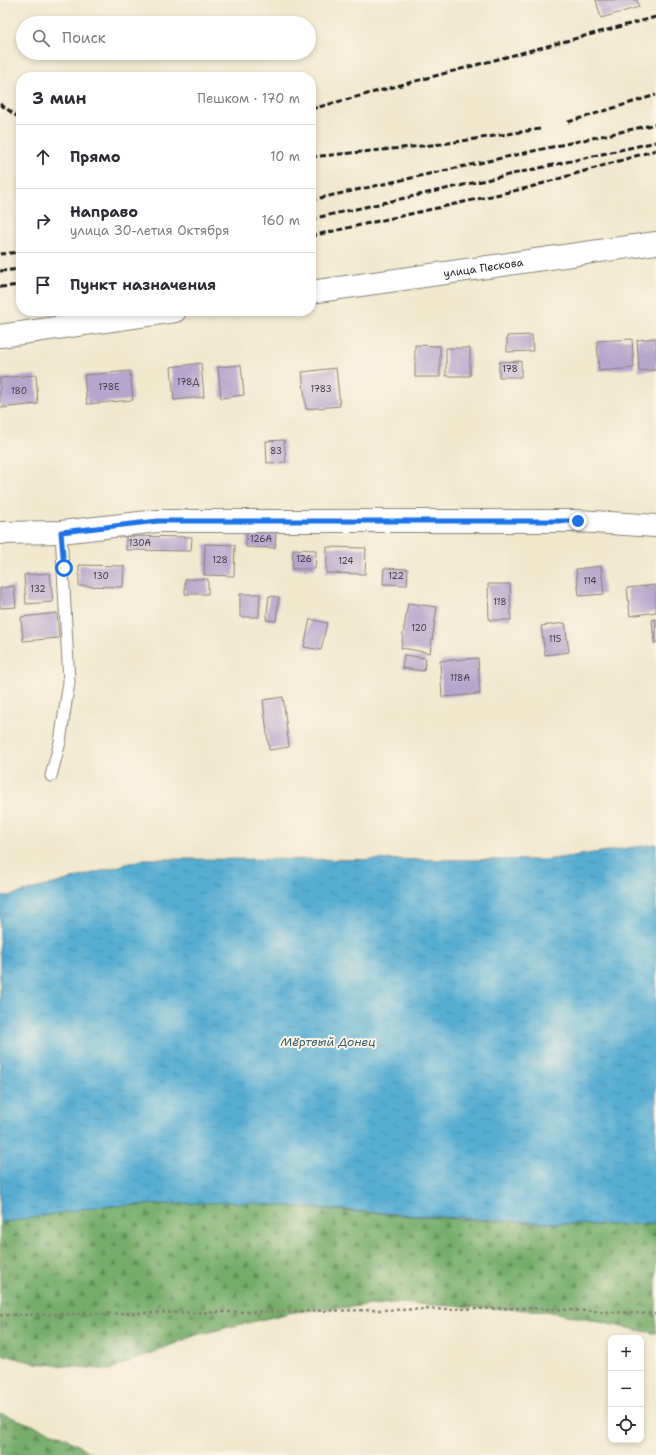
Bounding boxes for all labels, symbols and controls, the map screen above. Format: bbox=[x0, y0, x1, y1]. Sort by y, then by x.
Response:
search box bbox=[16, 16, 316, 60]
icon: search bbox=[30, 27, 52, 49]
text: Поиск bbox=[62, 28, 106, 48]
text: 3 мин bbox=[32, 87, 87, 109]
text: Пешком · 170 m bbox=[197, 90, 300, 107]
icon: ahead bbox=[32, 146, 54, 168]
text: Прямо bbox=[70, 147, 120, 167]
text: 10 m bbox=[270, 148, 300, 165]
text: Направо bbox=[70, 202, 138, 222]
icon: right bbox=[32, 210, 54, 232]
text: 160 m bbox=[262, 212, 300, 229]
text: улица 30-летия Октября bbox=[70, 222, 229, 239]
street label: улица Пескова bbox=[442, 255, 524, 281]
icon: arrive bbox=[32, 274, 54, 296]
text: Пункт назначения bbox=[70, 275, 216, 295]
house number: 178 bbox=[502, 363, 518, 375]
house number: 178Д bbox=[177, 376, 199, 388]
house number: 178Е bbox=[98, 381, 120, 393]
house number: 178З bbox=[311, 383, 331, 395]
house number: 180 bbox=[11, 385, 27, 397]
house number: 83 bbox=[270, 445, 282, 457]
route end bbox=[569, 512, 587, 530]
house number: 126А bbox=[250, 533, 272, 545]
house number: 130А bbox=[129, 537, 152, 549]
house number: 126 bbox=[296, 553, 312, 565]
house number: 128 bbox=[212, 554, 228, 566]
house number: 124 bbox=[338, 555, 354, 567]
route start bbox=[55, 559, 73, 577]
house number: 130 bbox=[93, 570, 109, 582]
house number: 122 bbox=[388, 570, 404, 582]
house number: 114 bbox=[583, 575, 597, 587]
house number: 132 bbox=[30, 583, 46, 595]
house number: 118 bbox=[493, 596, 507, 608]
house number: 120 bbox=[411, 622, 427, 634]
house number: 115 bbox=[549, 633, 561, 645]
house number: 118А bbox=[450, 672, 470, 684]
water label: Мёртвый Донец bbox=[280, 1034, 376, 1050]
map controls bbox=[608, 1335, 644, 1443]
button: + bbox=[608, 1335, 644, 1371]
button: − bbox=[608, 1371, 644, 1407]
button: locate bbox=[608, 1407, 644, 1443]

